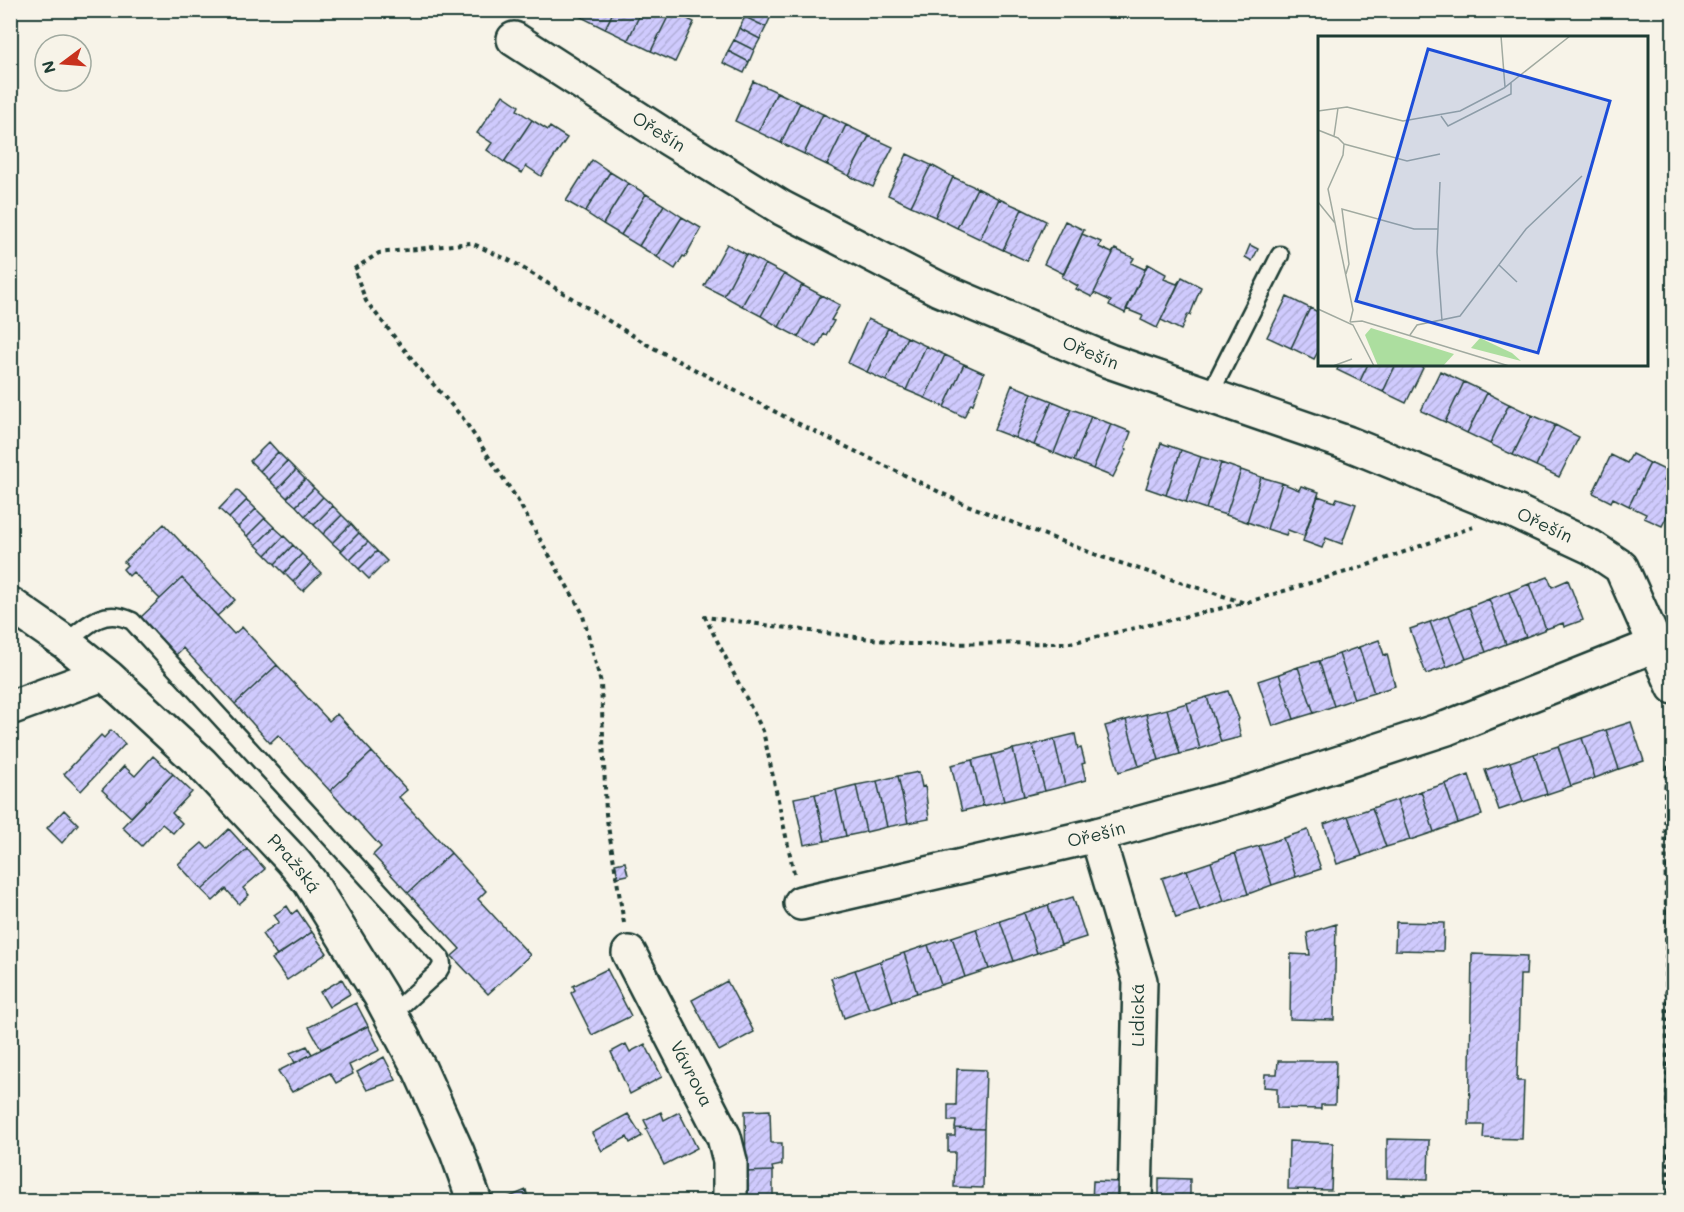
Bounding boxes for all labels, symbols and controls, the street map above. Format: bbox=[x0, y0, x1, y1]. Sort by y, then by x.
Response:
north arrow bbox=[33, 33, 93, 93]
inset map bbox=[1318, 36, 1648, 366]
text: N bbox=[36, 59, 60, 76]
street label: Ořešín bbox=[628, 105, 690, 157]
street label: Ořešín bbox=[1059, 330, 1122, 374]
street label: Ořešín bbox=[1513, 501, 1577, 548]
street label: Ořešín bbox=[1065, 815, 1128, 852]
street label: Pražská bbox=[263, 828, 327, 897]
street label: Lidická bbox=[1125, 983, 1149, 1047]
street label: Vávrova bbox=[665, 1036, 719, 1111]

